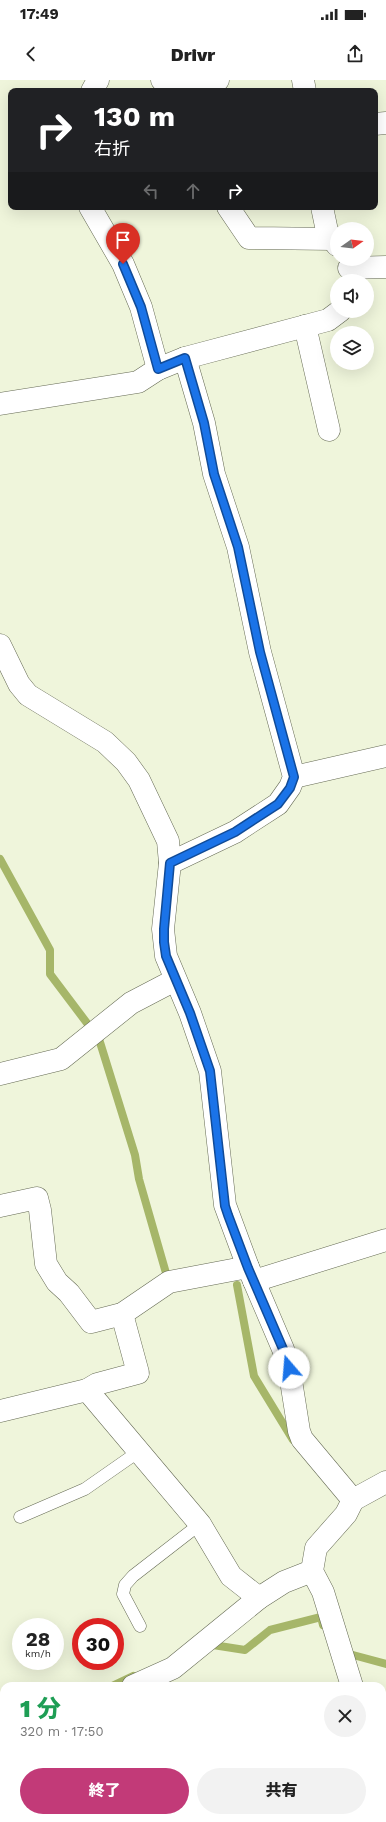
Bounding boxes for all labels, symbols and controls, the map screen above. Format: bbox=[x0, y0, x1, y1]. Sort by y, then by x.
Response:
text: 17:49 bbox=[20, 5, 59, 23]
icon: back bbox=[20, 43, 42, 65]
icon: share bbox=[344, 43, 366, 65]
text: Drivr bbox=[171, 44, 215, 65]
text: 130 m bbox=[94, 100, 175, 133]
icon: right bbox=[28, 104, 80, 156]
text: 右折 bbox=[94, 138, 130, 159]
icon: left bbox=[140, 180, 162, 202]
icon: ahead bbox=[182, 180, 204, 202]
icon: right bbox=[224, 180, 246, 202]
north arrow bbox=[330, 222, 374, 266]
map controls bbox=[330, 222, 374, 370]
pin bbox=[106, 223, 140, 264]
icon: arrive bbox=[112, 229, 134, 251]
button: sound bbox=[330, 274, 374, 318]
button: layers bbox=[330, 326, 374, 370]
position arrow bbox=[268, 1347, 310, 1389]
speed limit sign: 30 bbox=[72, 1618, 124, 1670]
text: 28 bbox=[26, 1627, 50, 1651]
text: km/h bbox=[25, 1648, 51, 1659]
text: 1 分 bbox=[20, 1695, 61, 1723]
button: close bbox=[324, 1695, 366, 1737]
text: 320 m · 17:50 bbox=[20, 1724, 103, 1739]
button: 終了 bbox=[20, 1768, 189, 1814]
button: 共有 bbox=[197, 1768, 366, 1814]

